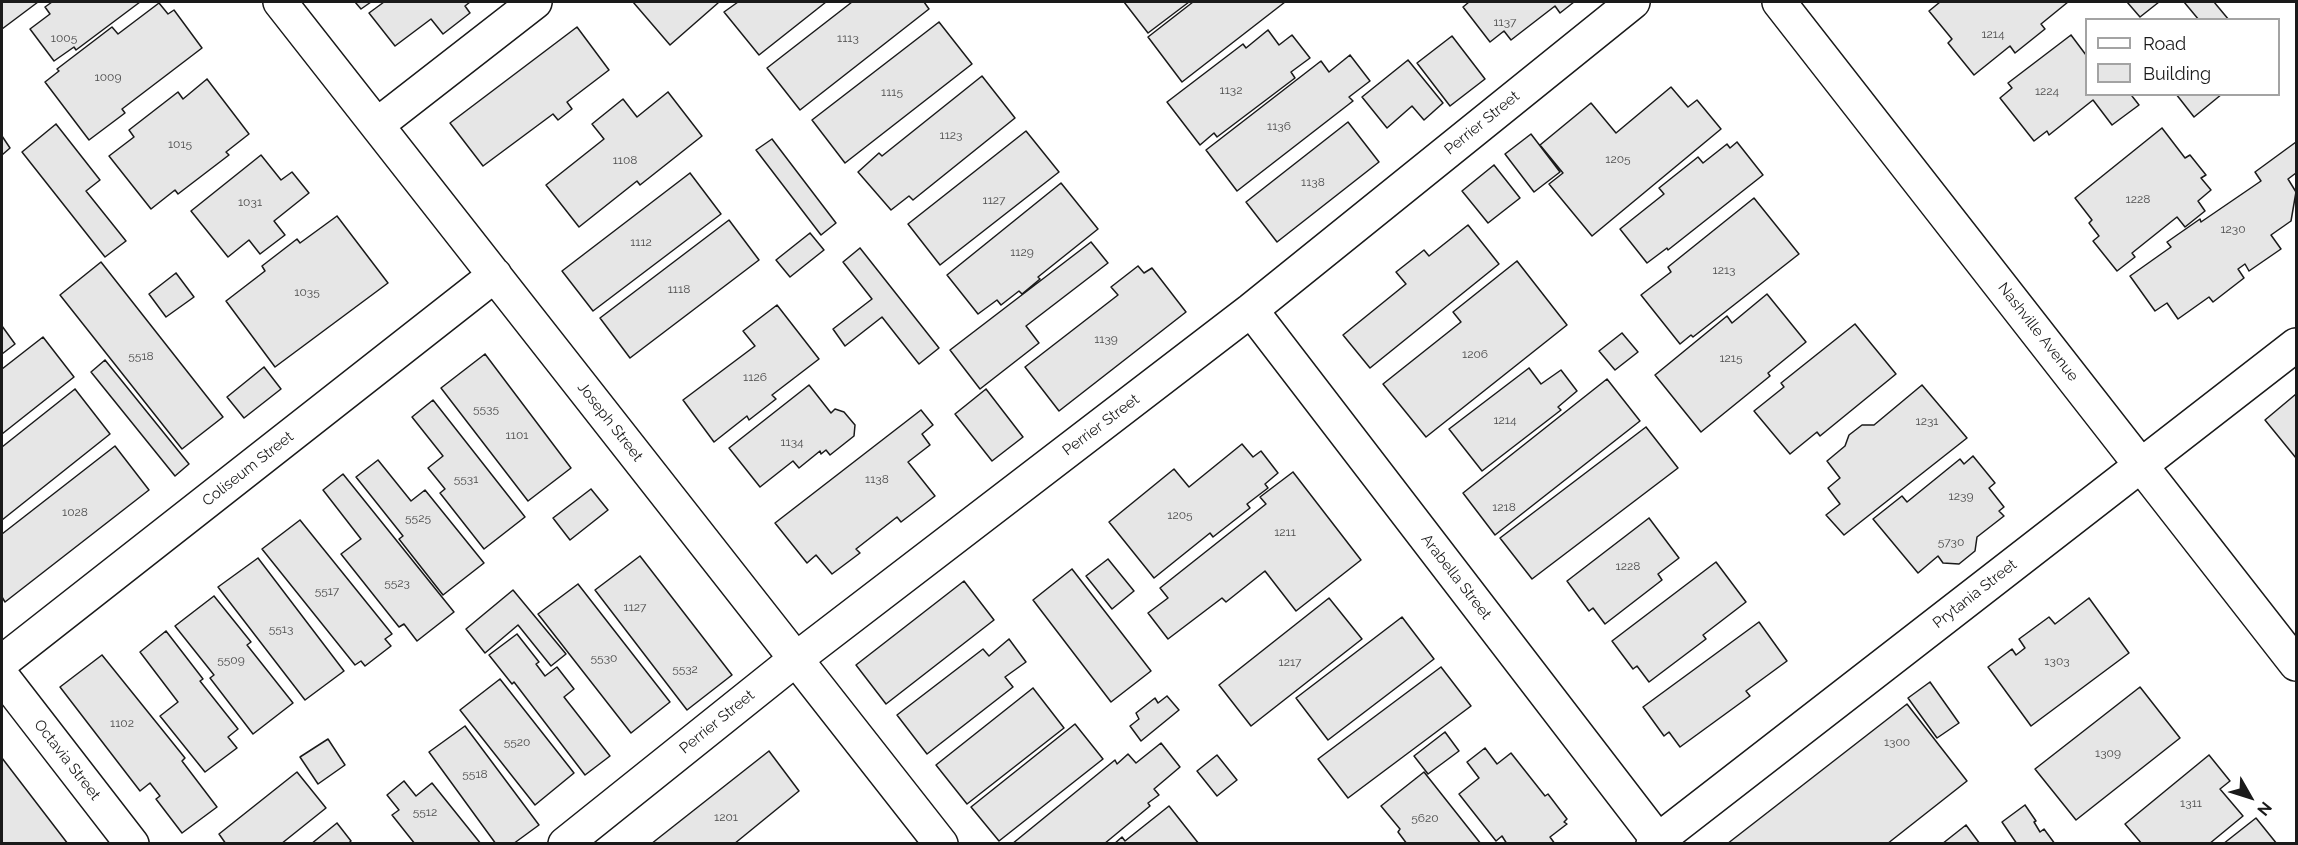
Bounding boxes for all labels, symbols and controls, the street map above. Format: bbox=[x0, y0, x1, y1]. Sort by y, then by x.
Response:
house number: 1137 bbox=[1493, 15, 1517, 29]
legend bbox=[2085, 18, 2280, 96]
house number: 1214 bbox=[1981, 27, 2005, 41]
house number: 1005 bbox=[51, 31, 77, 45]
house number: 1113 bbox=[837, 31, 859, 45]
text: Road bbox=[2143, 33, 2186, 54]
text: Building bbox=[2143, 63, 2211, 84]
house number: 1009 bbox=[95, 70, 121, 84]
house number: 1132 bbox=[1220, 83, 1242, 97]
house number: 1224 bbox=[2035, 84, 2059, 98]
house number: 1115 bbox=[881, 85, 903, 99]
street label: Perrier Street bbox=[1441, 87, 1523, 159]
house number: 1136 bbox=[1267, 119, 1291, 133]
house number: 1123 bbox=[940, 128, 962, 142]
house number: 1015 bbox=[168, 137, 192, 151]
house number: 1205 bbox=[1605, 152, 1631, 166]
house number: 1108 bbox=[613, 153, 637, 167]
house number: 1138 bbox=[1301, 175, 1325, 189]
house number: 1228 bbox=[2126, 192, 2150, 206]
house number: 1127 bbox=[983, 193, 1005, 207]
house number: 1031 bbox=[238, 195, 262, 209]
house number: 1230 bbox=[2220, 222, 2246, 236]
house number: 1112 bbox=[630, 235, 652, 249]
house number: 1129 bbox=[1010, 245, 1034, 259]
house number: 1213 bbox=[1713, 263, 1735, 277]
street label: Nashville Avenue bbox=[1994, 279, 2082, 385]
house number: 1118 bbox=[668, 282, 690, 296]
house number: 1035 bbox=[294, 285, 320, 299]
house number: 1139 bbox=[1094, 332, 1118, 346]
house number: 1206 bbox=[1462, 347, 1488, 361]
house number: 5518 bbox=[128, 349, 154, 363]
house number: 1215 bbox=[1719, 351, 1743, 365]
house number: 1126 bbox=[743, 370, 767, 384]
street label: Joseph Street bbox=[574, 379, 646, 465]
street label: Perrier Street bbox=[1059, 390, 1143, 460]
house number: 5535 bbox=[473, 402, 499, 416]
house number: 1214 bbox=[1493, 413, 1517, 427]
house number: 1231 bbox=[1916, 414, 1938, 428]
street label: Coliseum Street bbox=[199, 428, 297, 510]
house number: 1101 bbox=[506, 428, 528, 442]
house number: 1134 bbox=[780, 435, 804, 449]
house number: 5531 bbox=[454, 472, 478, 486]
house number: 1138 bbox=[865, 472, 889, 486]
house number: 1239 bbox=[1949, 489, 1973, 503]
house number: 1218 bbox=[1492, 500, 1516, 514]
house number: 1028 bbox=[62, 505, 88, 519]
house number: 1205 bbox=[1167, 508, 1193, 522]
house number: 5525 bbox=[405, 511, 431, 525]
house number: 1211 bbox=[1274, 525, 1296, 539]
street label: Arabella Street bbox=[1417, 531, 1495, 623]
house number: 5730 bbox=[1938, 535, 1964, 549]
street label: Prytania Street bbox=[1929, 556, 2021, 632]
house number: 1228 bbox=[1616, 559, 1640, 573]
house number: 5523 bbox=[384, 576, 410, 590]
house number: 5517 bbox=[315, 584, 339, 598]
house number: 1127 bbox=[624, 600, 646, 614]
house number: 5513 bbox=[269, 622, 293, 636]
house number: 5530 bbox=[591, 651, 617, 665]
house number: 5509 bbox=[217, 653, 245, 667]
house number: 1303 bbox=[2044, 654, 2070, 668]
house number: 1217 bbox=[1279, 655, 1301, 669]
house number: 5532 bbox=[672, 662, 698, 676]
street label: Perrier Street bbox=[676, 686, 758, 758]
street label: Octavia Street bbox=[30, 716, 104, 804]
house number: 1102 bbox=[110, 716, 134, 730]
house number: 5520 bbox=[504, 735, 530, 749]
house number: 1300 bbox=[1884, 735, 1910, 749]
house number: 1309 bbox=[2095, 746, 2121, 760]
house number: 5518 bbox=[462, 767, 488, 781]
north arrow bbox=[2220, 767, 2280, 827]
house number: 1311 bbox=[2180, 796, 2202, 810]
text: N bbox=[2253, 798, 2276, 819]
house number: 5512 bbox=[413, 805, 437, 819]
house number: 1201 bbox=[714, 810, 738, 824]
house number: 5620 bbox=[1411, 811, 1439, 825]

